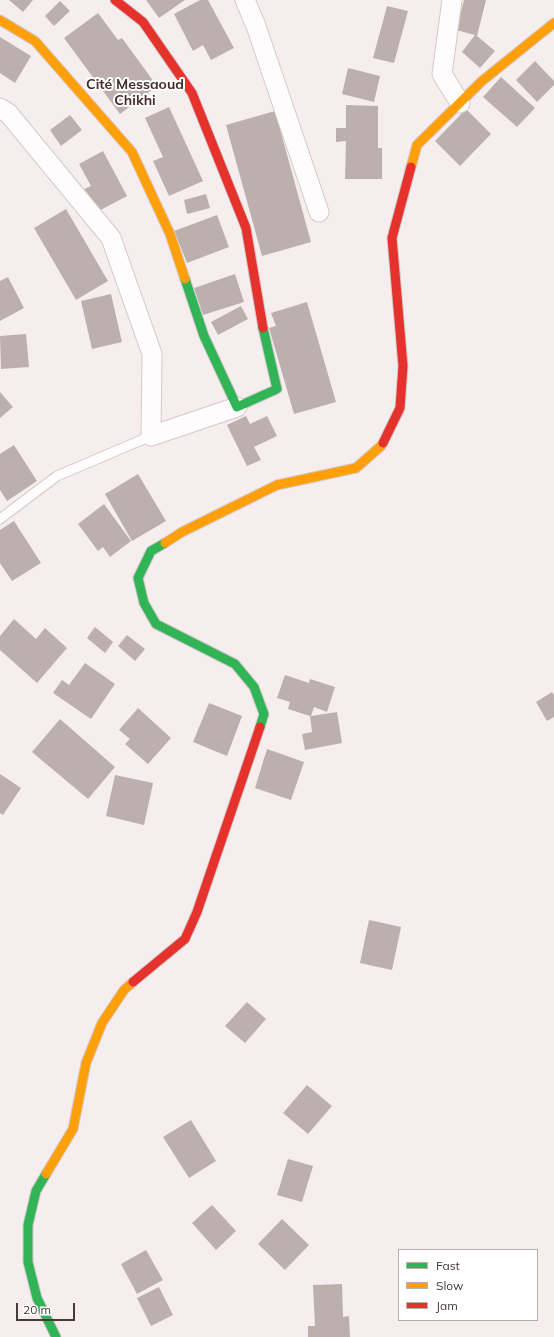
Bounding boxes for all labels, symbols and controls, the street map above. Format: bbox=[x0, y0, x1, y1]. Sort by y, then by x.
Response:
district label: Cité Messaoud Chikhi bbox=[86, 77, 184, 110]
legend bbox=[398, 1249, 538, 1321]
text: Fast bbox=[436, 1258, 460, 1273]
text: Slow bbox=[436, 1278, 464, 1293]
scale bar bbox=[18, 1295, 77, 1321]
text: Jam bbox=[436, 1298, 458, 1313]
text: 20 m bbox=[23, 1302, 51, 1317]

